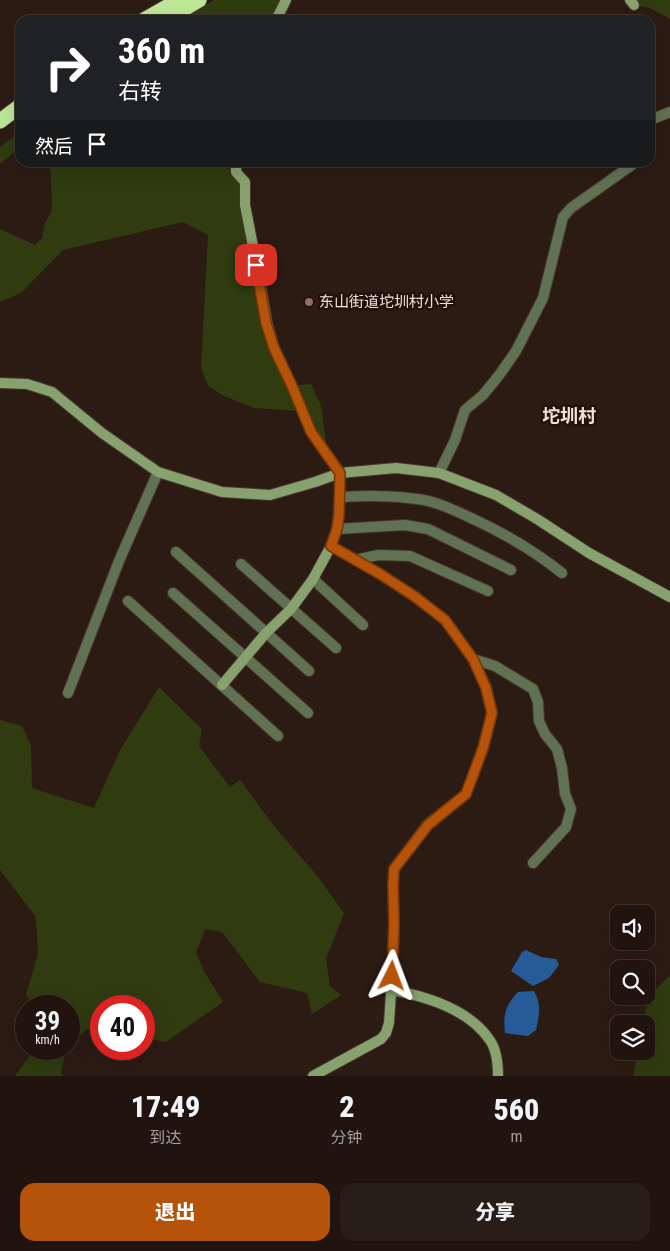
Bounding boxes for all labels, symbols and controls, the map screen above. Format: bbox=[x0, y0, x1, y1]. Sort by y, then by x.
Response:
text: 360 m bbox=[118, 31, 205, 72]
icon: right bbox=[35, 35, 100, 100]
text: 右转 bbox=[118, 79, 162, 104]
icon: arrive bbox=[83, 130, 111, 158]
text: 然后 bbox=[35, 135, 73, 158]
pin bbox=[235, 244, 277, 286]
icon: arrive bbox=[242, 251, 270, 279]
place label: 东山街道坨圳村小学 bbox=[319, 293, 454, 311]
marker: 东山街道坨圳村小学 bbox=[303, 296, 315, 308]
district label: 坨圳村 bbox=[542, 405, 596, 426]
map controls bbox=[610, 905, 655, 1060]
button: sound bbox=[610, 905, 655, 950]
position arrow bbox=[365, 949, 417, 1001]
button: search bbox=[610, 960, 655, 1005]
speed limit sign: 40 bbox=[90, 995, 155, 1060]
text: 39 bbox=[35, 1007, 60, 1036]
button: layers bbox=[610, 1015, 655, 1060]
text: km/h bbox=[35, 1033, 60, 1047]
text: 17:49 bbox=[131, 1089, 200, 1124]
text: 2 bbox=[339, 1089, 354, 1124]
text: 560 bbox=[494, 1092, 539, 1127]
text: m bbox=[510, 1127, 522, 1146]
text: 到达 bbox=[149, 1128, 181, 1147]
text: 分钟 bbox=[331, 1128, 363, 1147]
button: 退出 bbox=[20, 1183, 330, 1241]
button: 分享 bbox=[340, 1183, 650, 1241]

